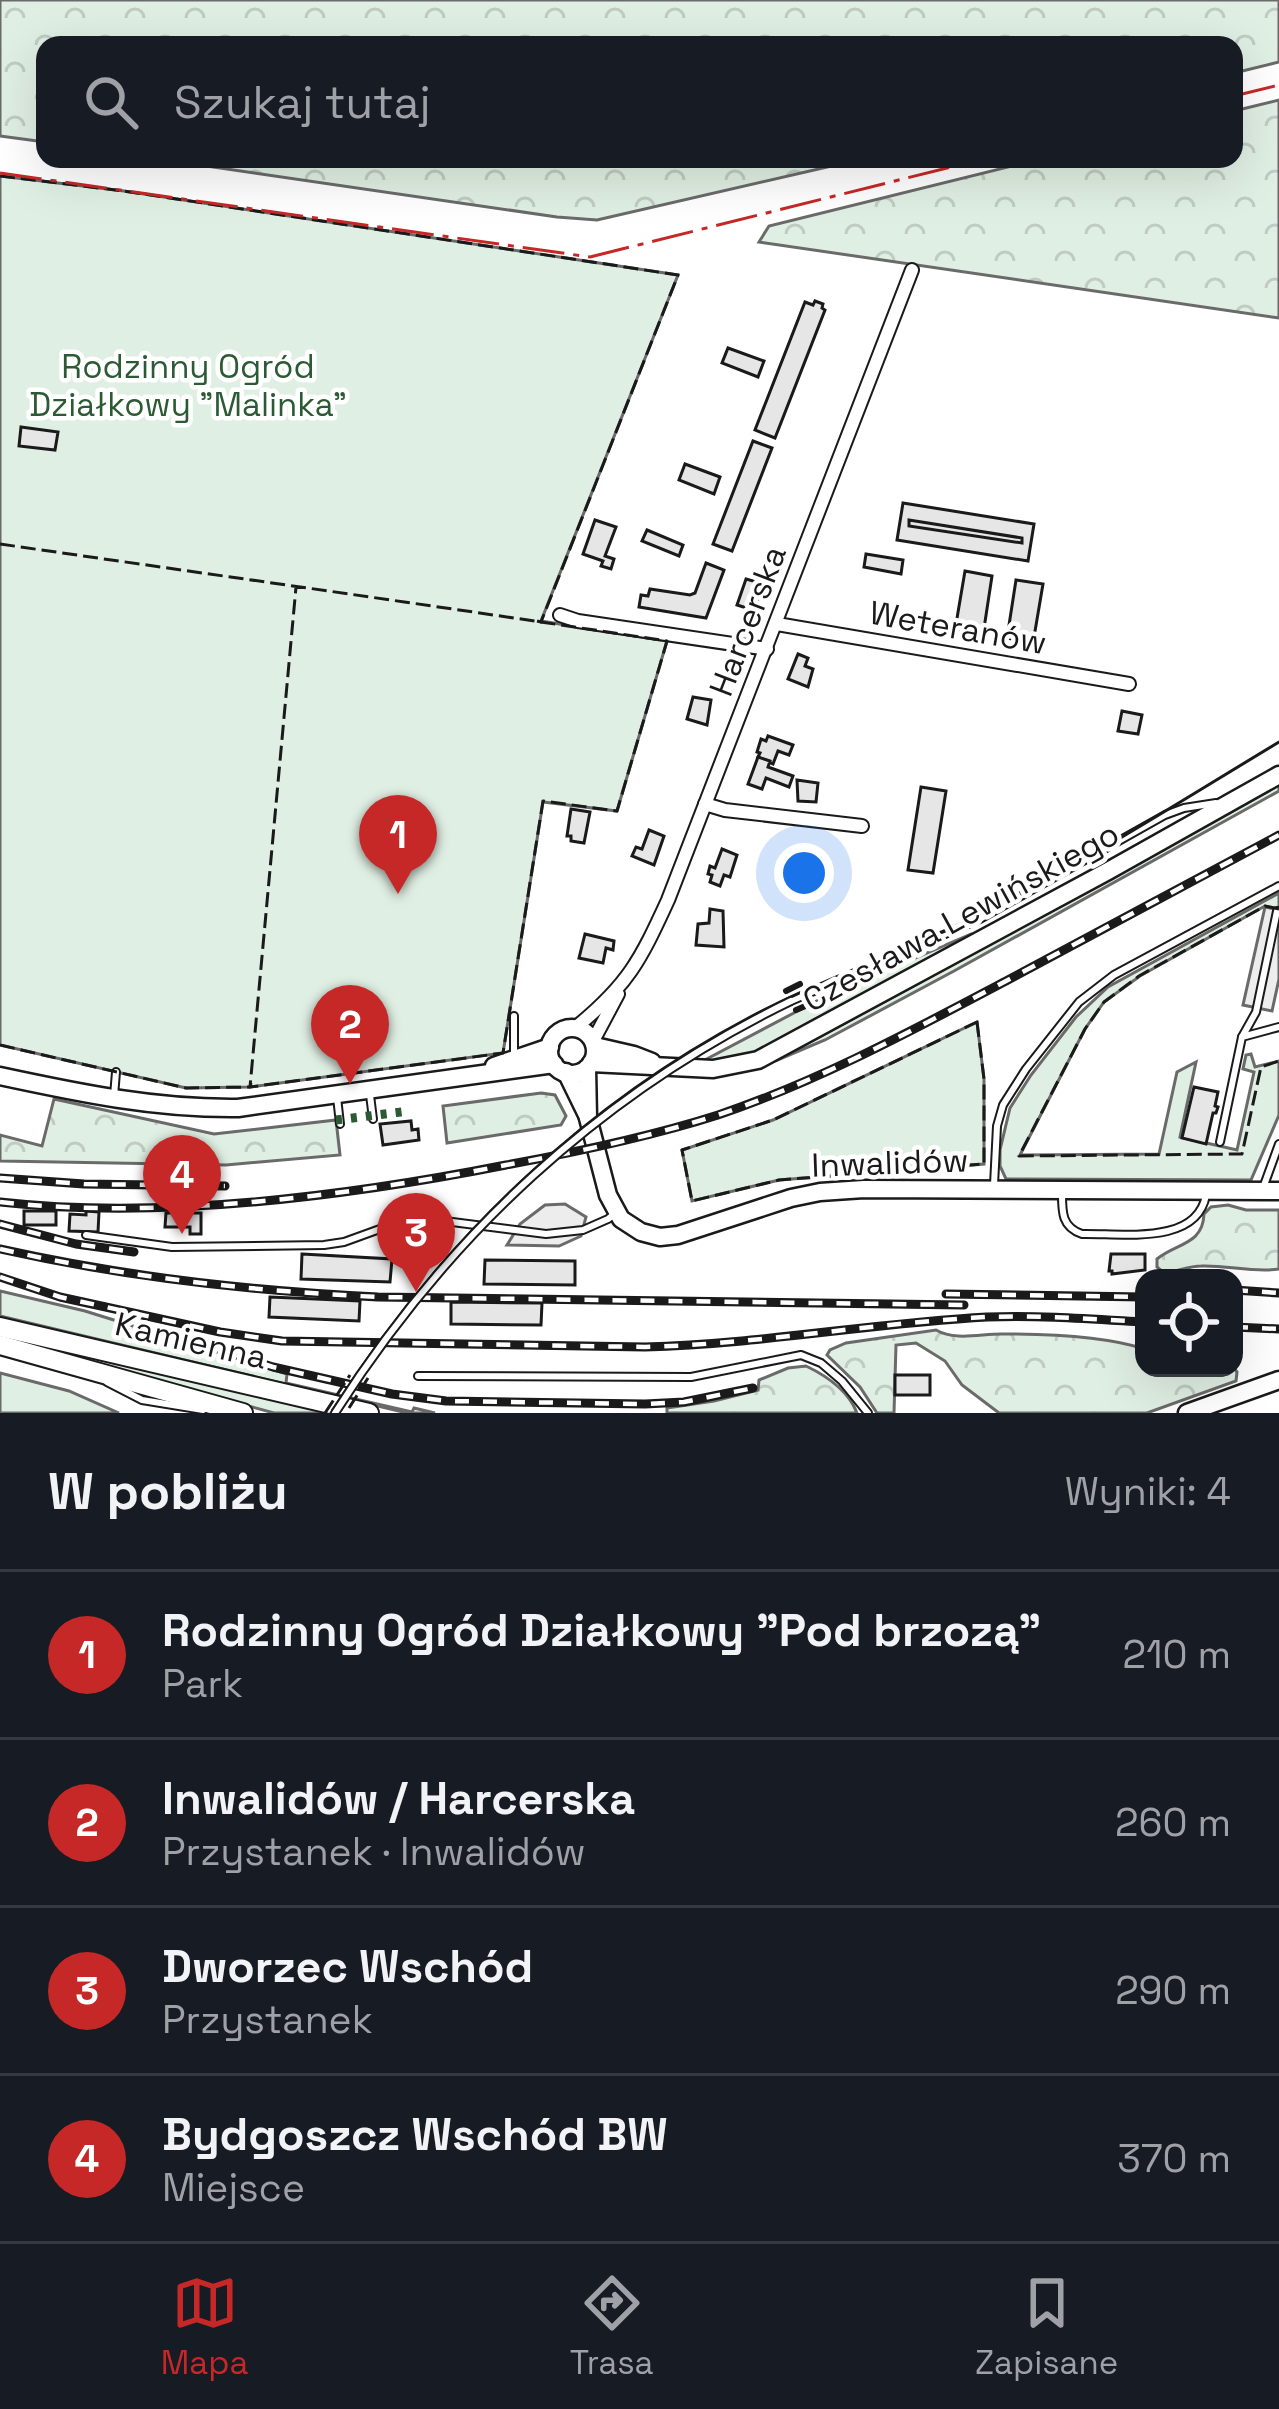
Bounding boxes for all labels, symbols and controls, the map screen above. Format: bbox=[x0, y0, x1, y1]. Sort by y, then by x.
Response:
search box bbox=[36, 36, 1243, 168]
icon: search bbox=[78, 69, 144, 135]
text: Szukaj tutaj bbox=[174, 74, 431, 131]
park label: Rodzinny Ogród Działkowy "Malinka" bbox=[29, 346, 347, 426]
street label: Harcerska bbox=[700, 540, 796, 702]
street label: Weteranów bbox=[866, 592, 1050, 664]
pin: 1 bbox=[359, 795, 437, 894]
street label: Czesława Lewińskiego bbox=[795, 813, 1127, 1021]
your location bbox=[774, 843, 834, 903]
pin: 2 bbox=[311, 985, 389, 1084]
pin: 4 bbox=[143, 1135, 221, 1234]
street label: Inwalidów bbox=[811, 1139, 969, 1187]
pin: 3 bbox=[377, 1193, 455, 1292]
map controls bbox=[1135, 1269, 1243, 1377]
button: locate bbox=[1135, 1269, 1243, 1377]
street label: Kamienna bbox=[111, 1303, 271, 1379]
text: W pobliżu bbox=[48, 1459, 288, 1524]
text: Wyniki: 4 bbox=[1065, 1467, 1231, 1516]
text: Rodzinny Ogród Działkowy "Pod brzozą" bbox=[162, 1602, 1041, 1659]
text: 1 bbox=[78, 1630, 96, 1679]
text: 210 m bbox=[1123, 1630, 1231, 1679]
text: Park bbox=[162, 1659, 243, 1708]
text: Inwalidów / Harcerska bbox=[162, 1770, 635, 1827]
text: 2 bbox=[75, 1798, 99, 1847]
text: 260 m bbox=[1115, 1798, 1231, 1847]
text: Przystanek · Inwalidów bbox=[162, 1827, 586, 1876]
text: Dworzec Wschód bbox=[162, 1938, 533, 1995]
text: 3 bbox=[75, 1966, 99, 2015]
text: 290 m bbox=[1115, 1966, 1231, 2015]
text: Przystanek bbox=[162, 1995, 373, 2044]
text: Bydgoszcz Wschód BW bbox=[162, 2106, 668, 2163]
text: 4 bbox=[75, 2134, 99, 2183]
text: 370 m bbox=[1117, 2134, 1231, 2183]
text: Miejsce bbox=[162, 2163, 305, 2212]
tab: Mapa bbox=[161, 2270, 248, 2384]
tab: Trasa bbox=[570, 2270, 654, 2384]
tab: Zapisane bbox=[975, 2270, 1118, 2384]

